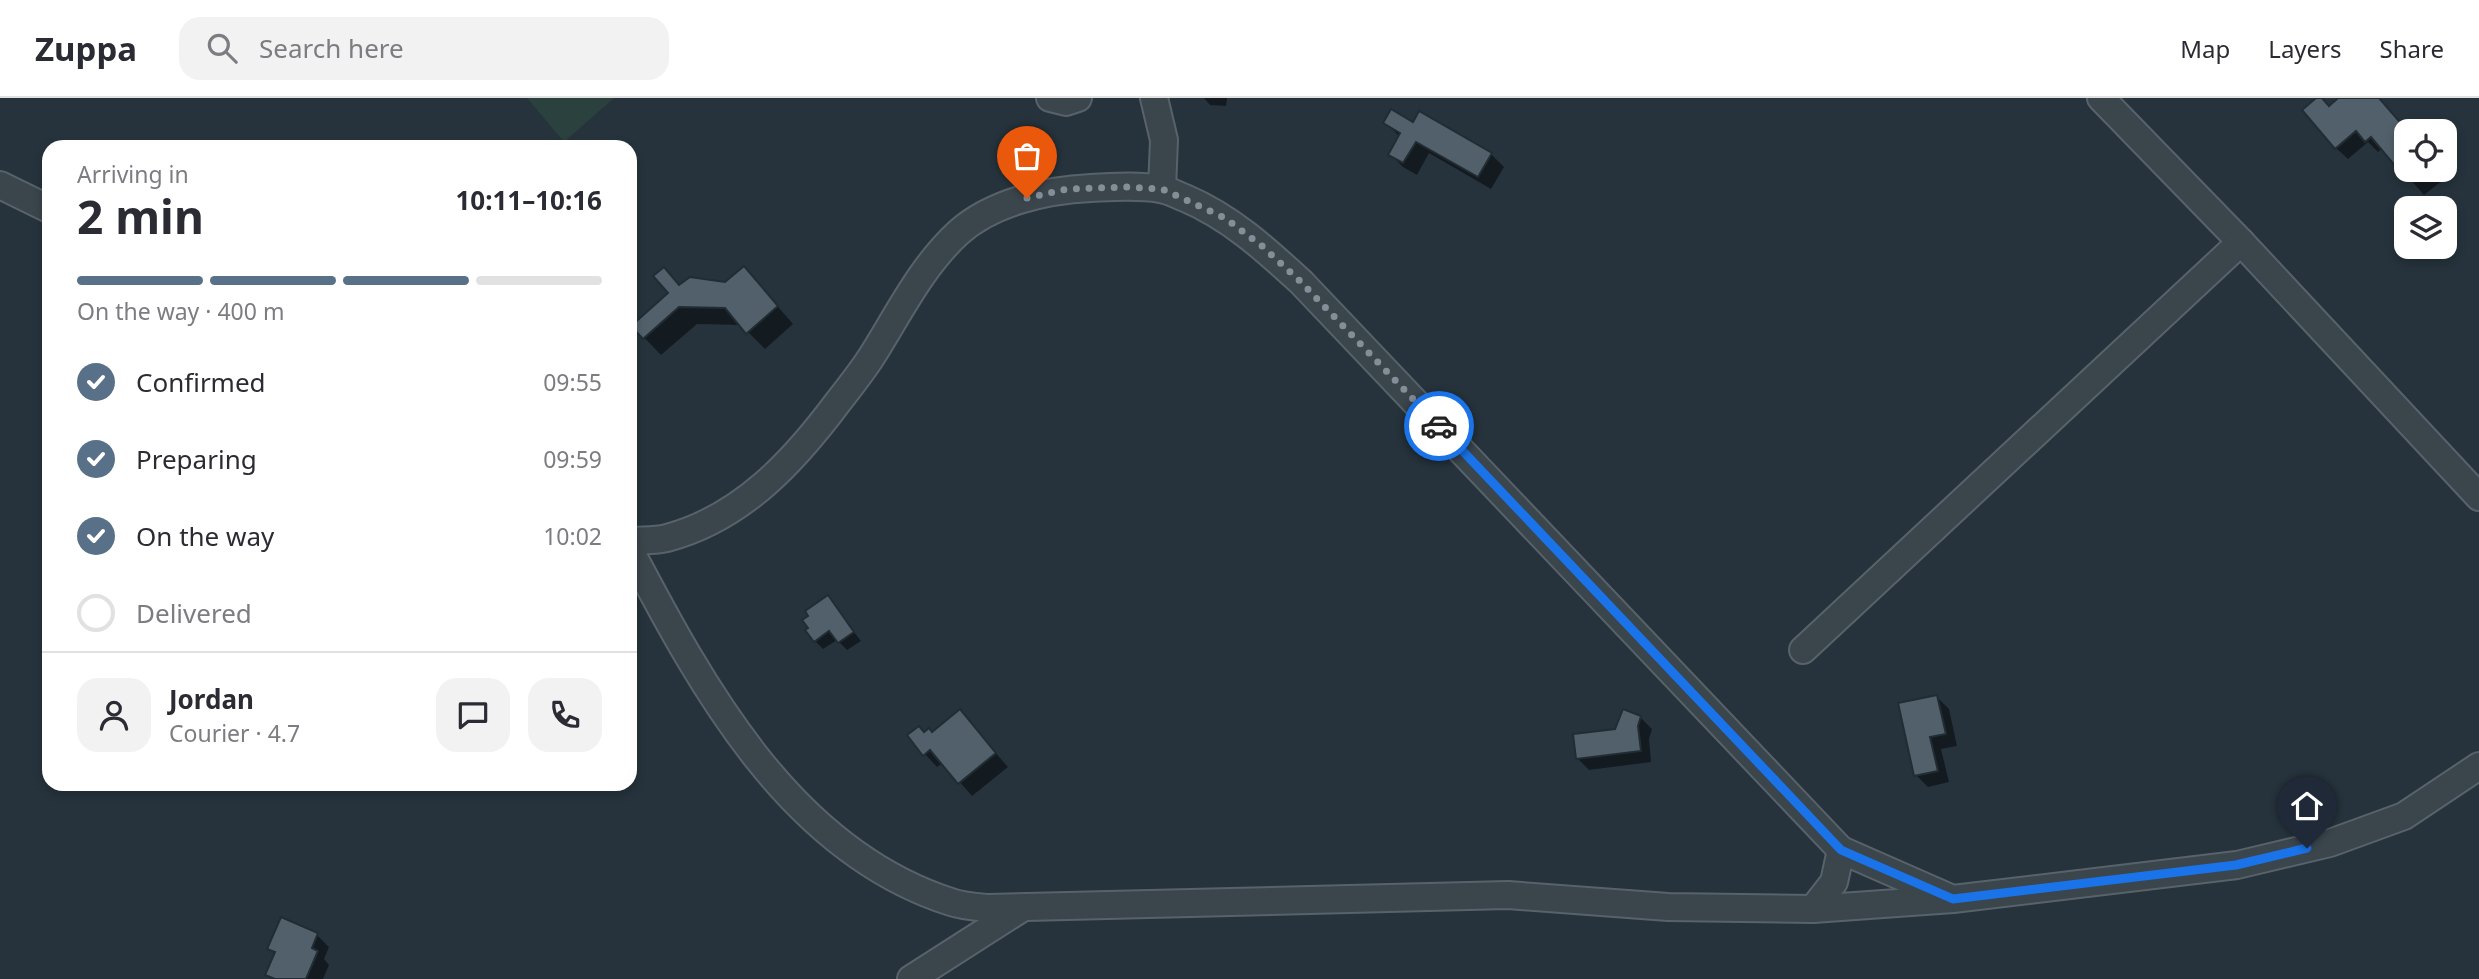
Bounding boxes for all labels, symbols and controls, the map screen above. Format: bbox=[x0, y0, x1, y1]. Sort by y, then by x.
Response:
search box bbox=[179, 17, 669, 80]
text: Zuppa bbox=[35, 26, 137, 71]
icon: search bbox=[203, 29, 241, 67]
text: Search here bbox=[259, 30, 404, 66]
text: Map bbox=[2180, 32, 2230, 65]
text: Layers bbox=[2268, 32, 2342, 65]
text: Share bbox=[2380, 32, 2444, 65]
map controls bbox=[2394, 119, 2457, 259]
button: locate bbox=[2394, 119, 2457, 182]
pin bbox=[997, 126, 1057, 198]
icon: bag bbox=[1008, 137, 1046, 175]
text: Arriving in bbox=[77, 158, 189, 190]
text: 10:11–10:16 bbox=[455, 182, 602, 218]
text: 2 min bbox=[77, 185, 204, 247]
button: layers bbox=[2394, 196, 2457, 259]
text: On the way · 400 m bbox=[77, 295, 284, 327]
icon: check bbox=[77, 363, 115, 401]
text: Confirmed bbox=[136, 364, 266, 400]
text: 09:55 bbox=[543, 366, 602, 398]
courier bbox=[1404, 391, 1474, 461]
icon: car bbox=[1420, 407, 1458, 445]
icon: check bbox=[77, 440, 115, 478]
text: Preparing bbox=[136, 441, 257, 477]
text: 09:59 bbox=[543, 443, 602, 475]
icon: check bbox=[77, 517, 115, 555]
text: On the way bbox=[136, 518, 274, 554]
text: 10:02 bbox=[543, 520, 602, 552]
text: Delivered bbox=[136, 595, 252, 631]
button: person bbox=[77, 678, 151, 752]
button: chat bbox=[436, 678, 510, 752]
button: phone bbox=[528, 678, 602, 752]
text: Jordan bbox=[169, 681, 254, 717]
text: Courier · 4.7 bbox=[169, 717, 300, 749]
pin bbox=[2277, 776, 2337, 848]
icon: home bbox=[2288, 787, 2326, 825]

